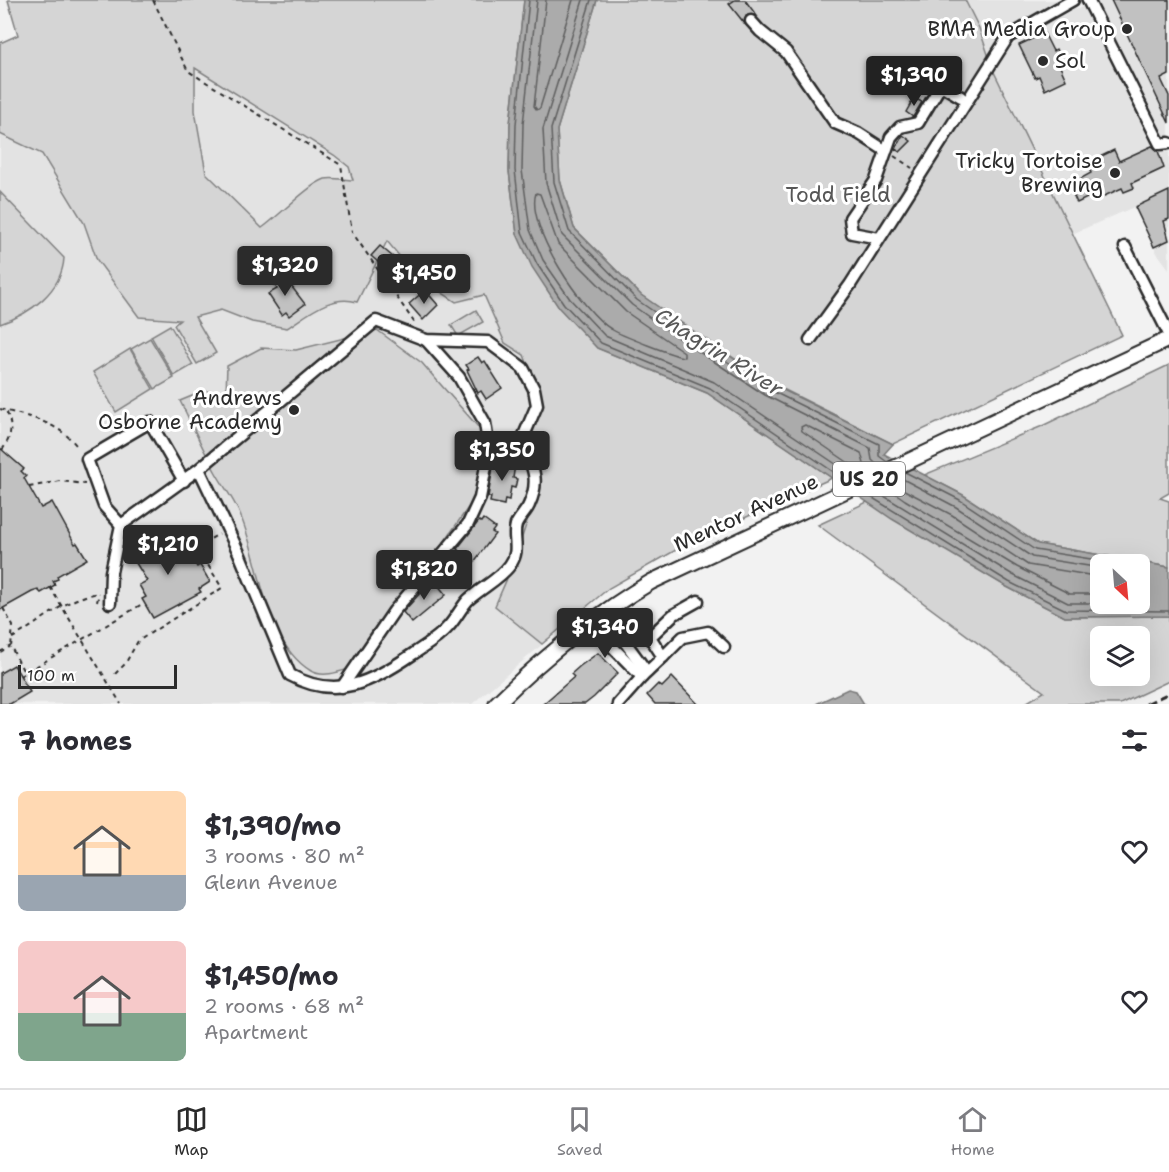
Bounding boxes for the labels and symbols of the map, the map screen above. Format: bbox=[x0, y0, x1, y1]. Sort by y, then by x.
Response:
place label: BMA Media Group bbox=[928, 15, 1115, 43]
marker: BMA Media Group bbox=[1120, 22, 1134, 36]
place label: Sol bbox=[1055, 47, 1086, 75]
marker: Sol bbox=[1036, 54, 1050, 68]
pin: $1,390 bbox=[865, 56, 963, 107]
place label: Tricky Tortoise Brewing bbox=[955, 147, 1103, 199]
marker: Tricky Tortoise Brewing bbox=[1108, 166, 1122, 180]
park label: Todd Field bbox=[785, 181, 891, 209]
pin: $1,320 bbox=[236, 246, 334, 297]
pin: $1,450 bbox=[375, 254, 473, 305]
water label: Chagrin River bbox=[649, 301, 789, 403]
place label: Andrews Osborne Academy bbox=[98, 384, 282, 436]
marker: Andrews Osborne Academy bbox=[287, 403, 301, 417]
pin: $1,350 bbox=[453, 431, 551, 482]
road number: US 20 bbox=[833, 462, 905, 496]
street label: Mentor Avenue bbox=[669, 467, 823, 559]
pin: $1,210 bbox=[119, 525, 217, 576]
pin: $1,820 bbox=[375, 550, 473, 601]
north arrow bbox=[1090, 554, 1150, 614]
pin: $1,340 bbox=[556, 608, 654, 659]
scale bar bbox=[18, 662, 177, 690]

